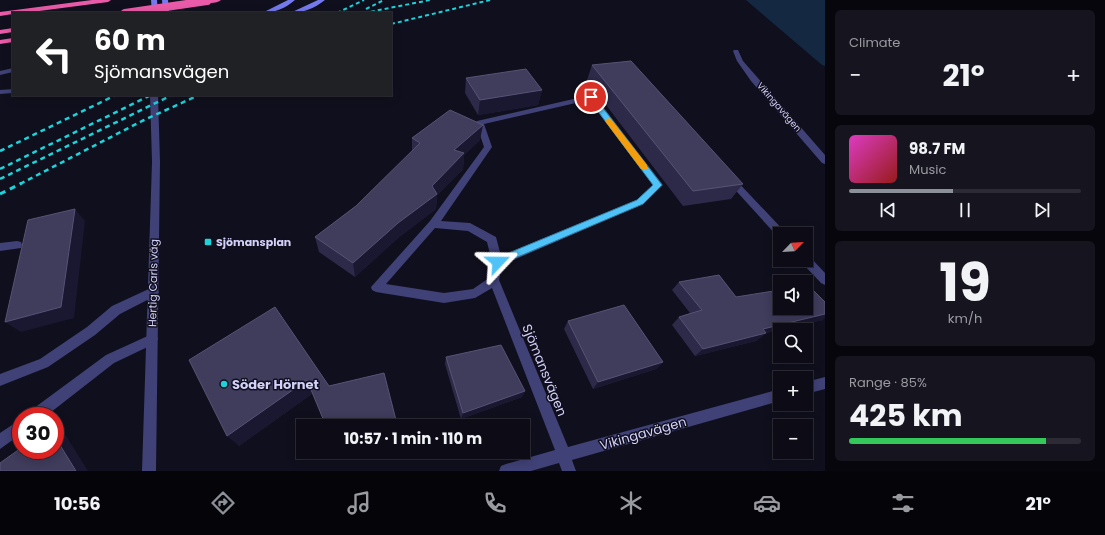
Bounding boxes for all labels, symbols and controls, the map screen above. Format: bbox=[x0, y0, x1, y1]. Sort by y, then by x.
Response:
text: 60 m bbox=[94, 21, 166, 60]
icon: left bbox=[28, 28, 80, 80]
text: Climate bbox=[849, 33, 900, 52]
text: 21° bbox=[942, 54, 985, 97]
text: Sjömansvägen bbox=[94, 59, 229, 84]
text: − bbox=[849, 60, 861, 91]
text: + bbox=[1066, 60, 1081, 91]
pin bbox=[574, 80, 608, 114]
street label: Vikingavägen bbox=[754, 80, 804, 134]
icon: arrive bbox=[580, 86, 602, 108]
text: 98.7 FM bbox=[909, 138, 965, 159]
text: Music bbox=[909, 160, 946, 179]
icon: previous bbox=[877, 199, 899, 221]
icon: pause bbox=[954, 199, 976, 221]
icon: next bbox=[1031, 199, 1053, 221]
north arrow bbox=[773, 227, 813, 267]
map controls bbox=[773, 227, 813, 459]
place label: Sjömansplan bbox=[216, 234, 291, 250]
marker: Sjömansplan bbox=[203, 237, 213, 247]
street label: Hertig Carls väg bbox=[144, 239, 162, 327]
position arrow bbox=[477, 241, 519, 283]
text: 19 bbox=[939, 246, 991, 319]
button: sound bbox=[773, 275, 813, 315]
text: km/h bbox=[948, 309, 982, 328]
street label: Sjömansvägen bbox=[517, 321, 572, 419]
button: search bbox=[773, 323, 813, 363]
button: + bbox=[773, 371, 813, 411]
text: Range · 85% bbox=[849, 373, 927, 392]
place label: Söder Hörnet bbox=[232, 375, 319, 394]
marker: Söder Hörnet bbox=[219, 379, 229, 389]
text: 425 km bbox=[849, 394, 963, 437]
speed limit sign: 30 bbox=[12, 407, 64, 459]
street label: Vikingavägen bbox=[598, 412, 689, 455]
button: − bbox=[773, 419, 813, 459]
text: 10:57 · 1 min · 110 m bbox=[344, 428, 482, 449]
icon: directions bbox=[209, 489, 237, 517]
icon: music bbox=[345, 489, 373, 517]
icon: phone bbox=[481, 489, 509, 517]
icon: climate bbox=[617, 489, 645, 517]
icon: car bbox=[753, 489, 781, 517]
icon: filters bbox=[889, 489, 917, 517]
text: 10:56 bbox=[54, 491, 101, 516]
text: 21° bbox=[1026, 491, 1051, 516]

